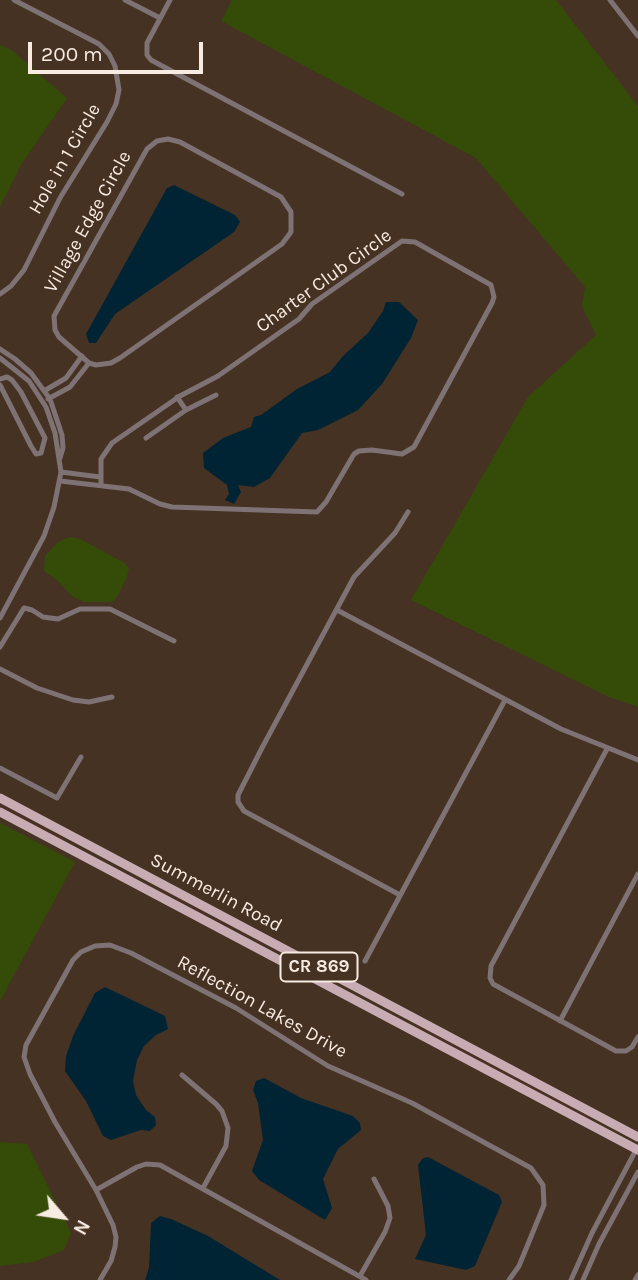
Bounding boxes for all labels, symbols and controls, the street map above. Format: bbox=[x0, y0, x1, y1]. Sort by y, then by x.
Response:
scale bar bbox=[32, 28, 206, 72]
text: 200 m bbox=[41, 42, 103, 66]
street label: Hole in 1 Circle bbox=[24, 100, 106, 218]
street label: Village Edge Circle bbox=[40, 147, 136, 297]
street label: Charter Club Circle bbox=[252, 224, 396, 338]
street label: Summerlin Road bbox=[146, 849, 286, 937]
street label: Reflection Lakes Drive bbox=[173, 951, 351, 1063]
road number: CR 869 bbox=[280, 952, 358, 982]
north arrow bbox=[28, 1182, 98, 1252]
text: N bbox=[68, 1216, 94, 1238]

